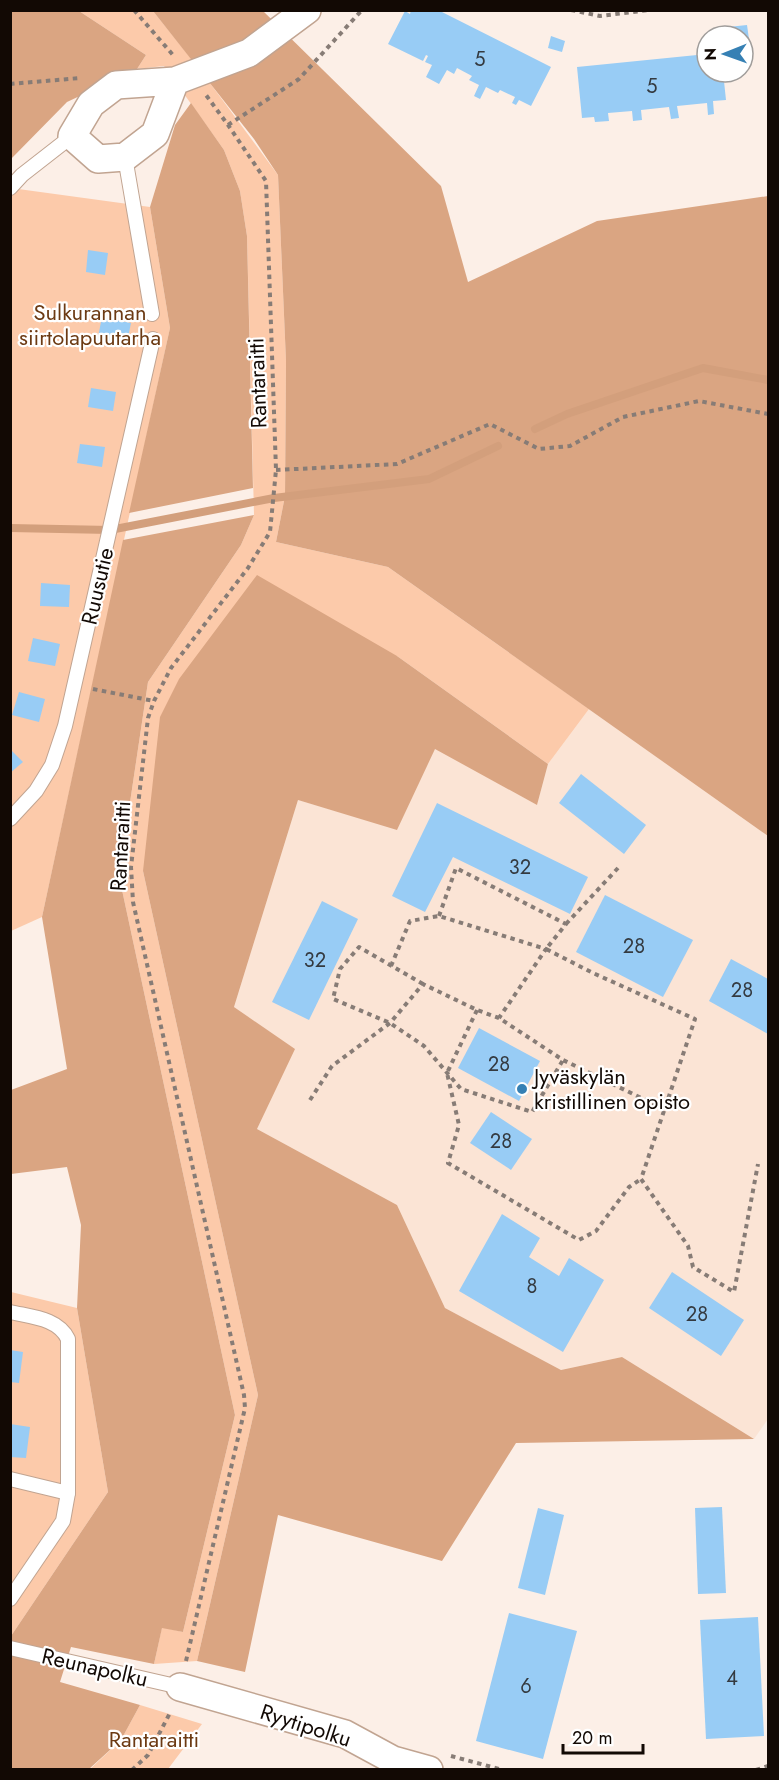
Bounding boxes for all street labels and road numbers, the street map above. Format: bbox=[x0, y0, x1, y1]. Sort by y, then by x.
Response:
street label: Rantaraitti bbox=[239, 337, 275, 429]
street label: Ruusutie bbox=[73, 544, 121, 628]
street label: Rantaraitti bbox=[102, 800, 138, 892]
street label: Reunapolku bbox=[39, 1639, 151, 1695]
street label: Ryytipolku bbox=[256, 1695, 356, 1755]

